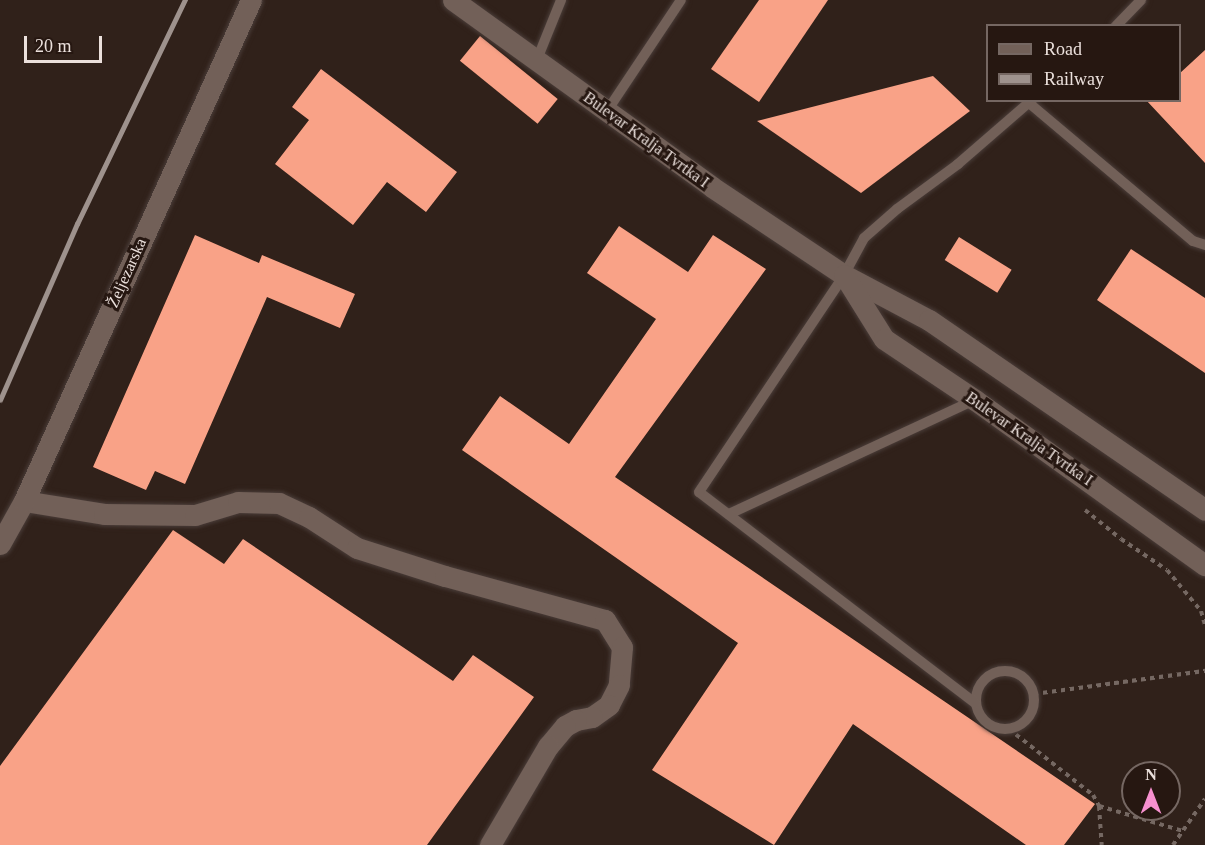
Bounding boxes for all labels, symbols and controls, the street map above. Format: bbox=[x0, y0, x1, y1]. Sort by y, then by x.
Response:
scale bar bbox=[27, 24, 105, 62]
legend bbox=[986, 24, 1181, 102]
text: 20 m bbox=[35, 36, 72, 56]
text: Road bbox=[1044, 39, 1082, 59]
text: Railway bbox=[1044, 69, 1104, 89]
street label: Bulevar Kralja Tvrtka I bbox=[579, 88, 713, 192]
street label: Željezarska bbox=[103, 235, 151, 311]
street label: Bulevar Kralja Tvrtka I bbox=[962, 388, 1096, 490]
north arrow bbox=[1121, 761, 1181, 821]
text: N bbox=[1145, 766, 1157, 783]

